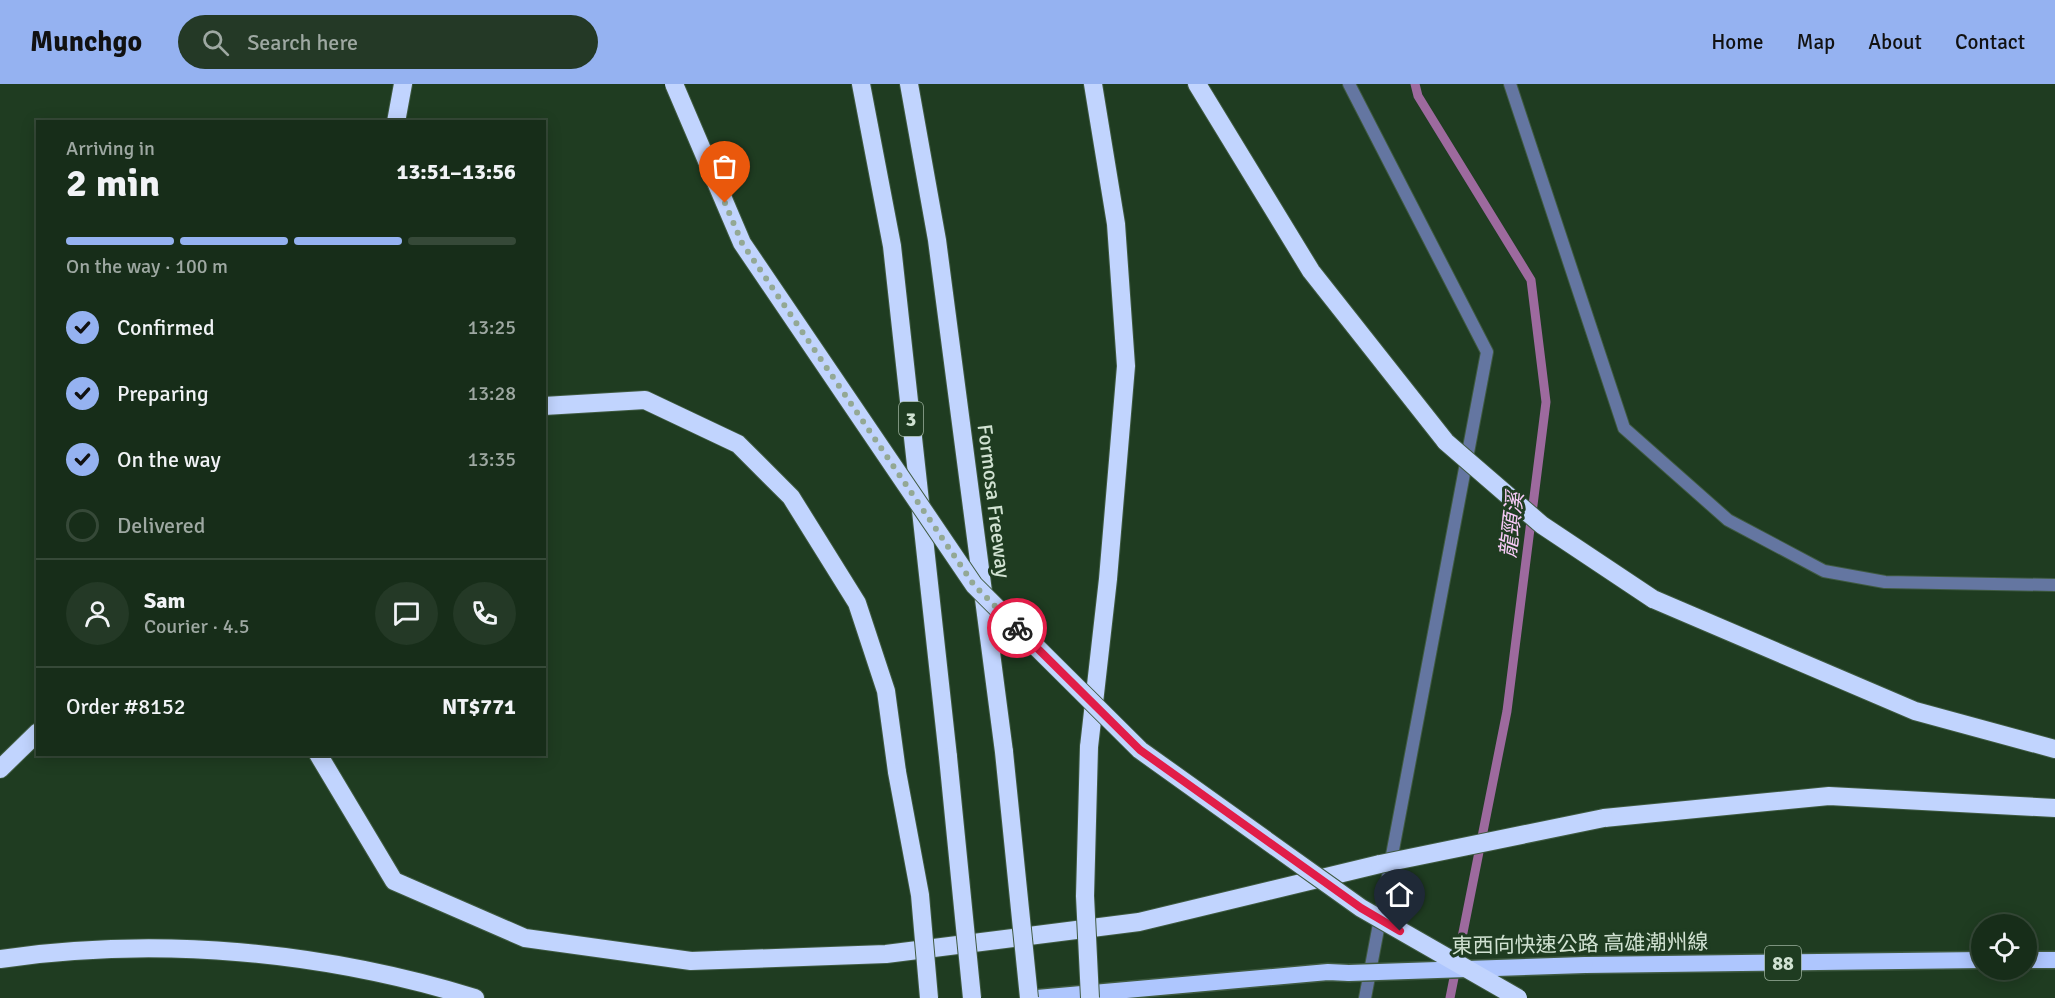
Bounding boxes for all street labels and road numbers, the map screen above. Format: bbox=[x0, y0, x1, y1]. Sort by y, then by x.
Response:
road number: 3 bbox=[899, 402, 923, 436]
street label: Formosa Freeway bbox=[972, 423, 1016, 580]
street label: 東西向快速公路 高雄潮州線 bbox=[1451, 929, 1709, 959]
road number: 88 bbox=[1765, 946, 1801, 980]

